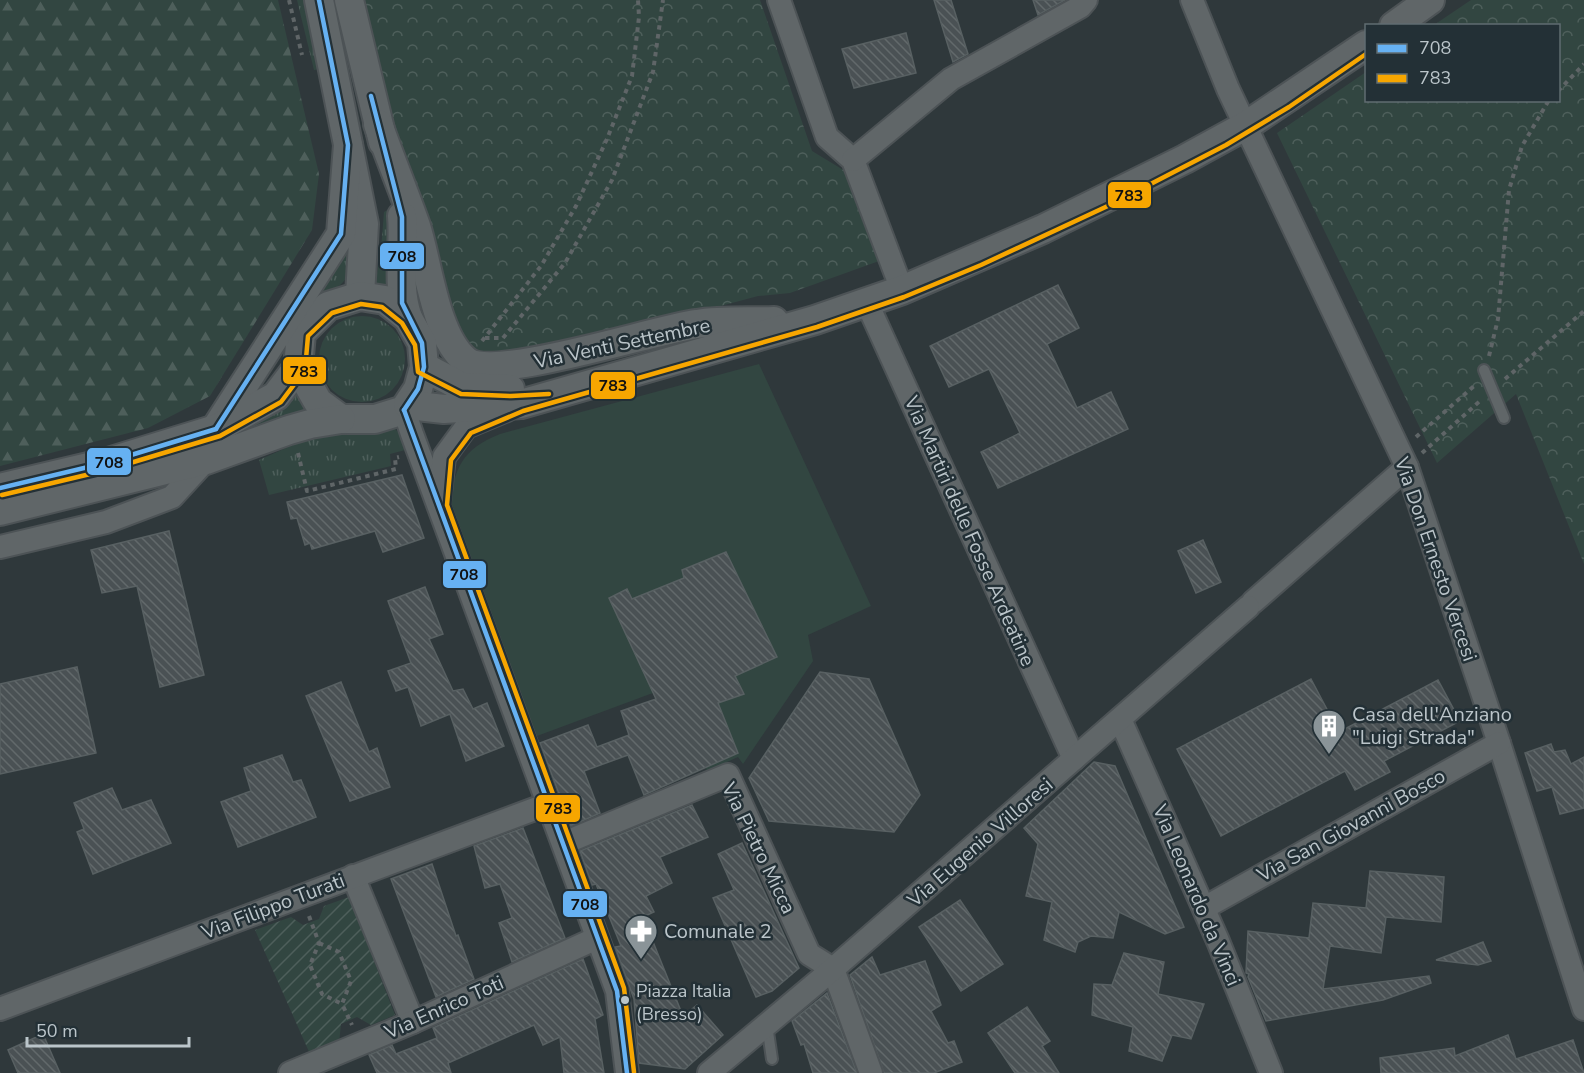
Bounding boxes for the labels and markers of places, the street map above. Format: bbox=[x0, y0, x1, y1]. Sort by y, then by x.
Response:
place label: Casa dell'Anziano "Luigi Strada" bbox=[1352, 701, 1512, 751]
building icon: Casa dell'Anziano "Luigi Strada" bbox=[1311, 708, 1347, 755]
pharmacy icon: Comunale 2 bbox=[623, 913, 659, 960]
place label: Comunale 2 bbox=[664, 918, 772, 945]
place label: Piazza Italia (Bresso) bbox=[636, 979, 731, 1026]
marker: Piazza Italia (Bresso) bbox=[619, 994, 631, 1006]

